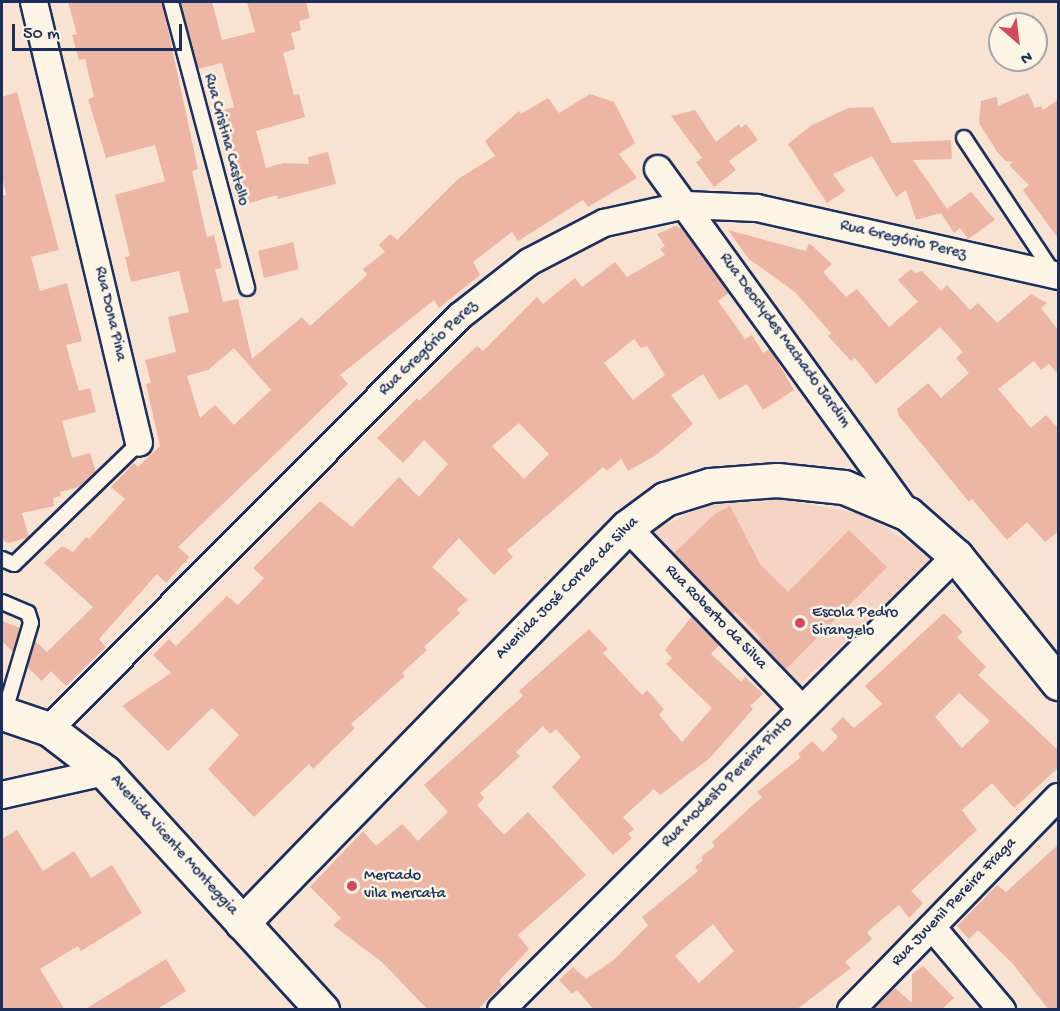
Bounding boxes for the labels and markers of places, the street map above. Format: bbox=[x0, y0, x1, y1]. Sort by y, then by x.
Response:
place label: Escola Pedro Sirangelo bbox=[812, 604, 898, 642]
marker: Escola Pedro Sirangelo bbox=[793, 616, 807, 630]
place label: Mercado vila mercata bbox=[364, 867, 446, 905]
marker: Mercado vila mercata bbox=[345, 879, 359, 893]

